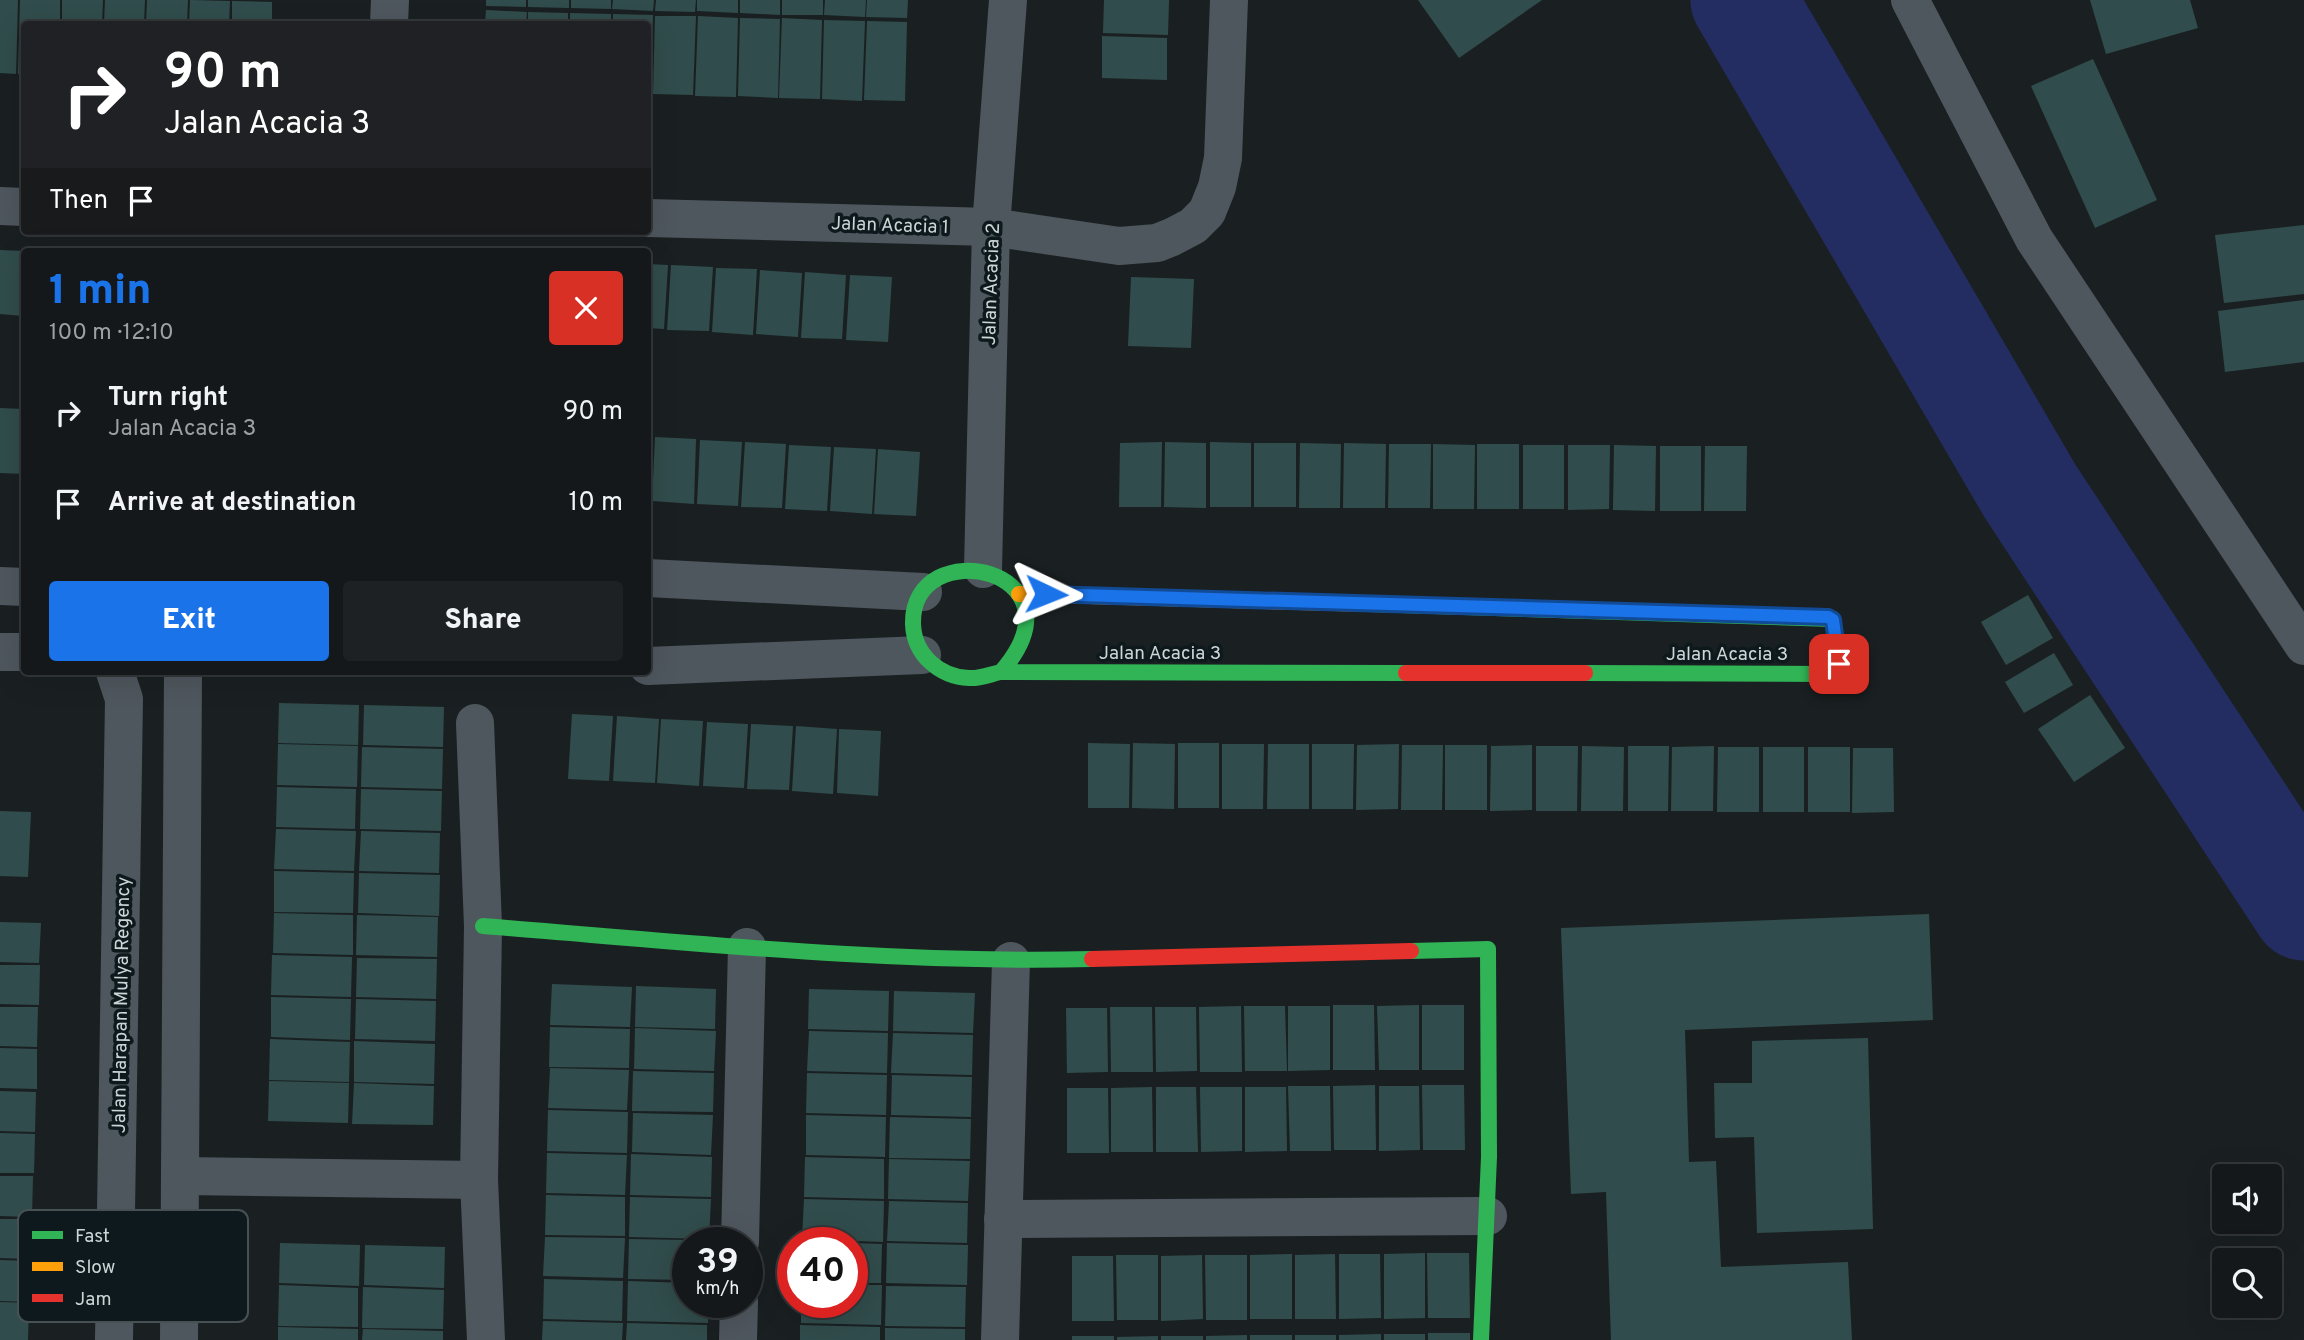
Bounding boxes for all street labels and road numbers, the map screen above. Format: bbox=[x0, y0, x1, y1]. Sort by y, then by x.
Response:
street label: Jalan Acacia 1 bbox=[830, 212, 949, 240]
street label: Jalan Acacia 2 bbox=[978, 222, 1006, 346]
street label: Jalan Acacia 3 bbox=[1099, 642, 1221, 666]
street label: Jalan Acacia 3 bbox=[1666, 643, 1788, 667]
street label: Jalan Harapan Mulya Regency bbox=[108, 876, 136, 1134]

